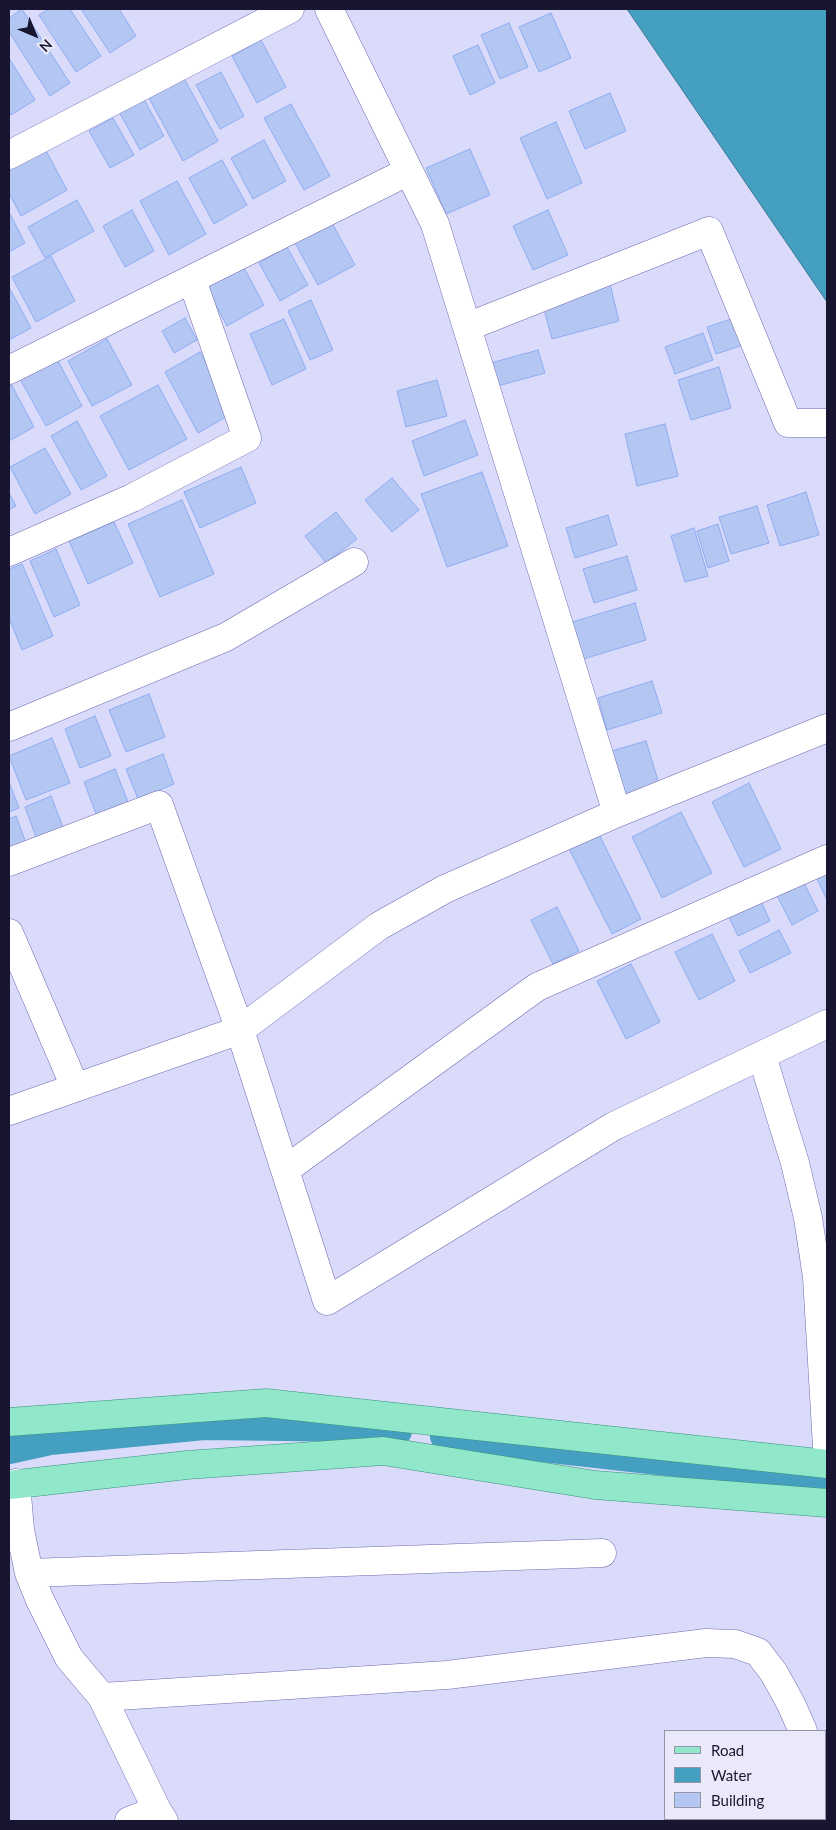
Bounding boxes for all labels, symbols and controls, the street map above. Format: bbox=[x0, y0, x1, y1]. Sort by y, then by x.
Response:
north arrow bbox=[10, 10, 60, 60]
text: N bbox=[36, 36, 56, 56]
legend bbox=[664, 1730, 826, 1820]
text: Road bbox=[711, 1741, 744, 1759]
text: Water bbox=[711, 1766, 752, 1784]
text: Building bbox=[711, 1791, 764, 1809]

